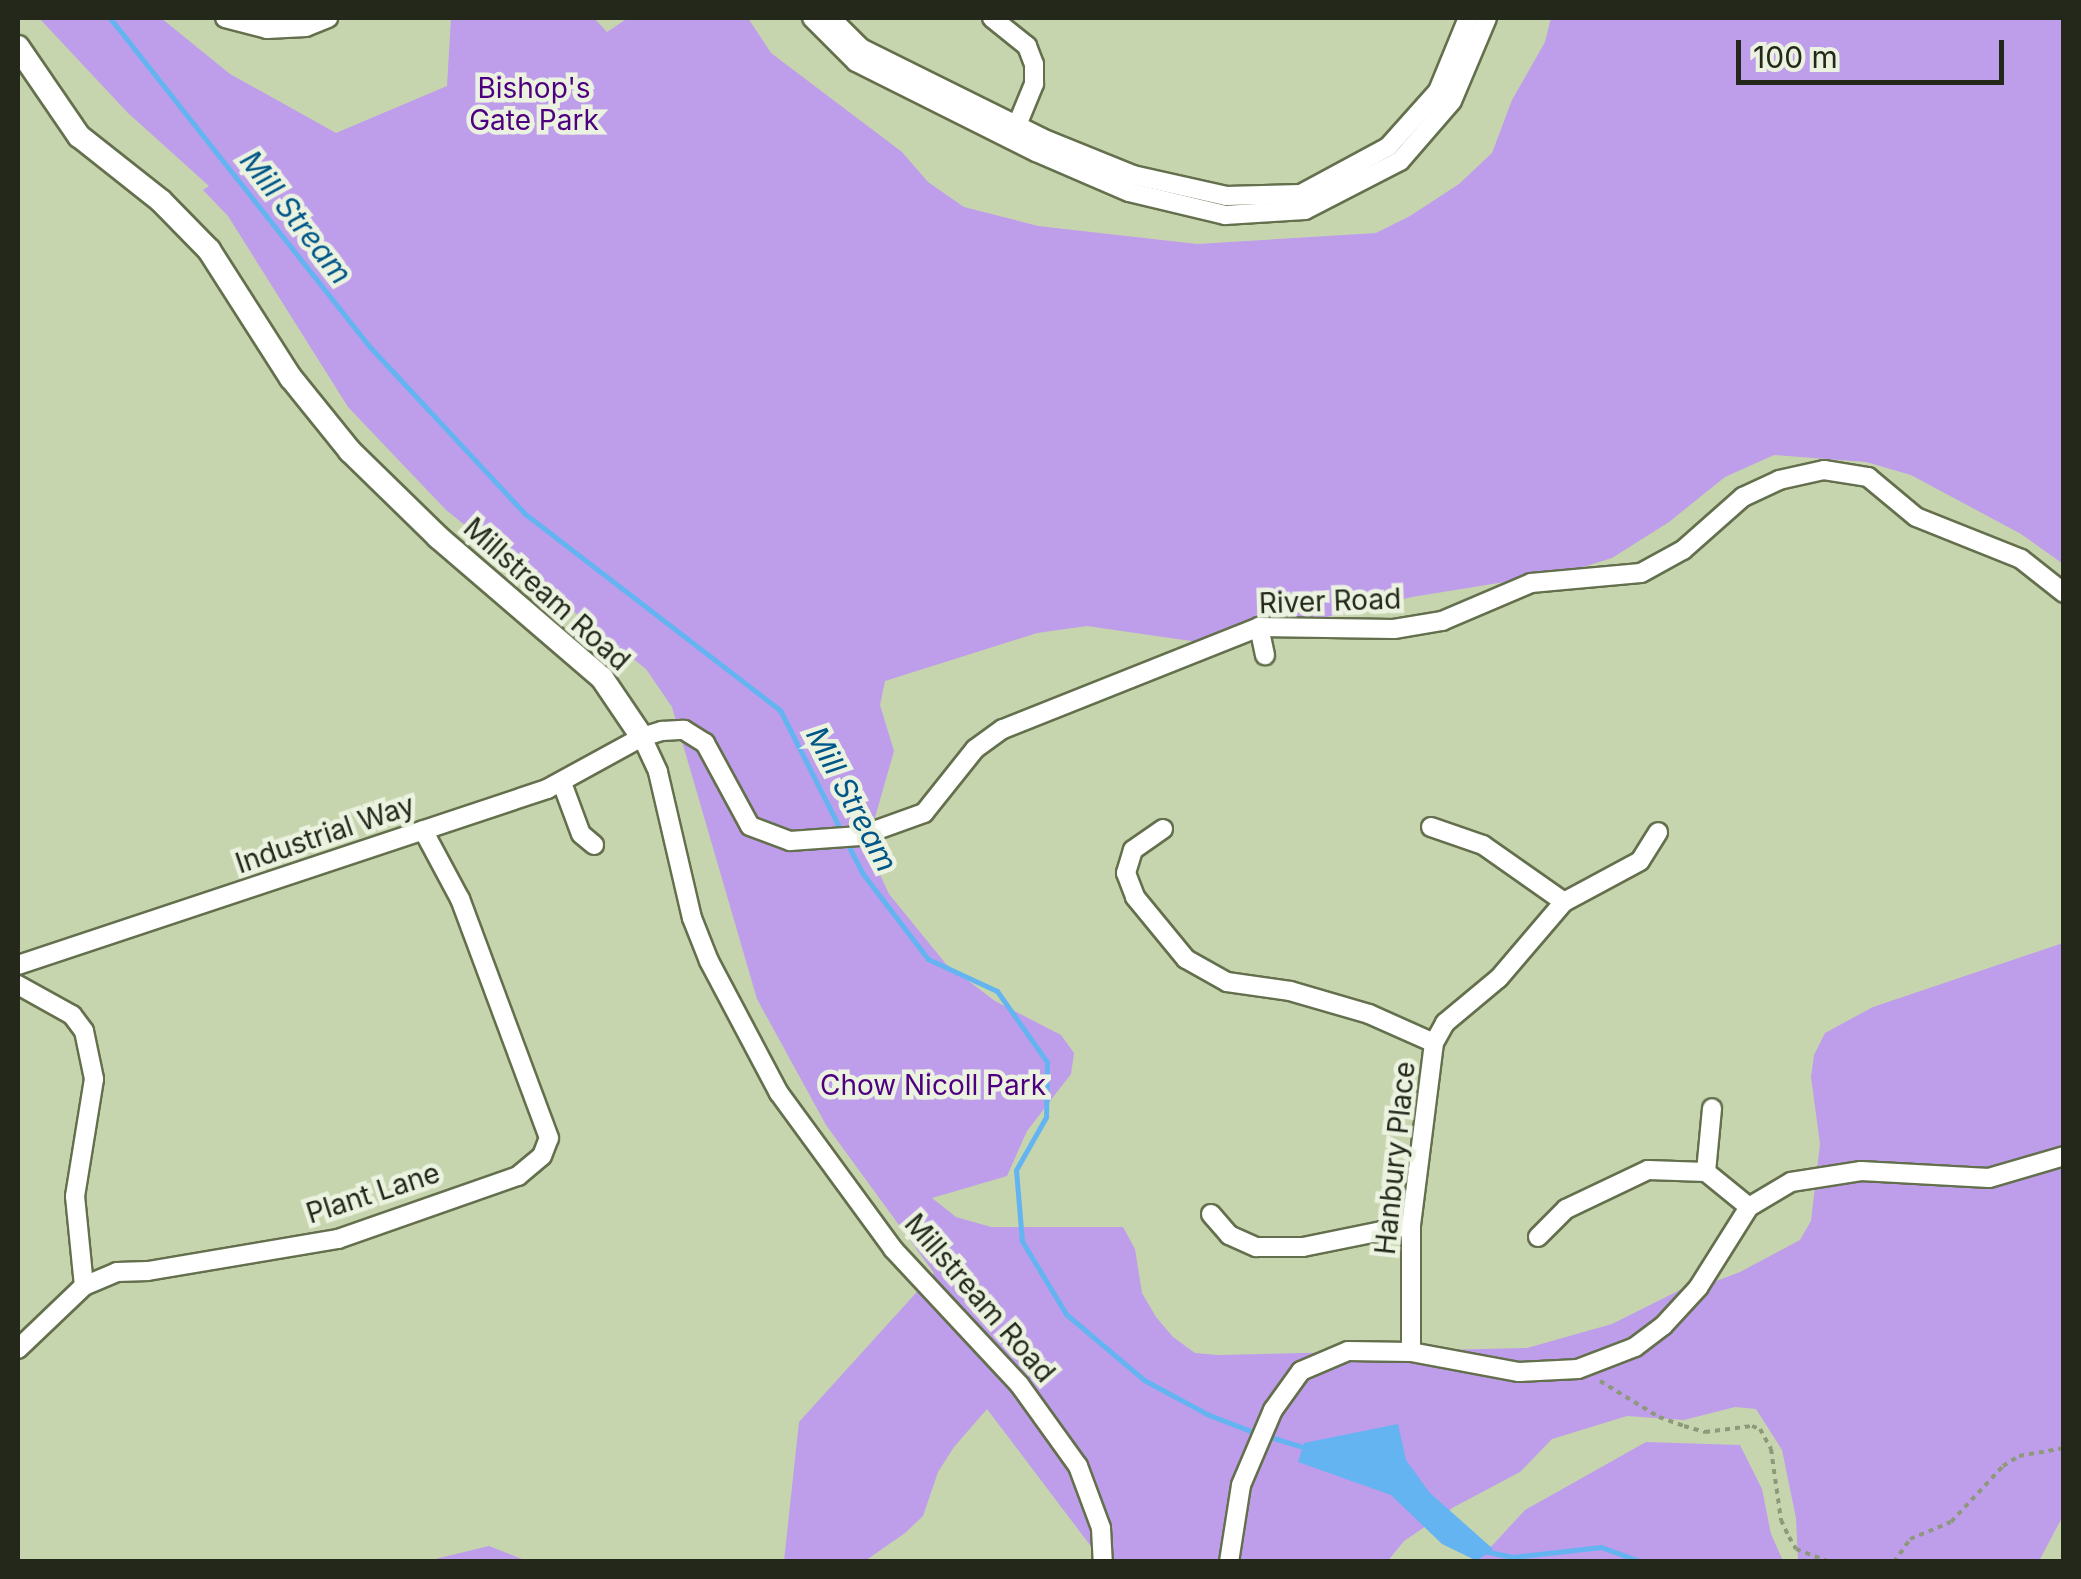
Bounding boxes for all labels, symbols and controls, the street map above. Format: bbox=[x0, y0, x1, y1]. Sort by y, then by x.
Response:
scale bar bbox=[1741, 20, 2008, 82]
text: 100 m bbox=[1753, 39, 1838, 75]
park label: Bishop's Gate Park bbox=[469, 71, 599, 137]
water label: Mill Stream bbox=[233, 143, 359, 291]
street label: Millstream Road bbox=[457, 511, 637, 677]
street label: River Road bbox=[1258, 582, 1402, 620]
water label: Mill Stream bbox=[799, 720, 905, 878]
street label: Industrial Way bbox=[231, 788, 419, 880]
street label: Hanbury Place bbox=[1368, 1060, 1422, 1256]
park label: Chow Nicoll Park bbox=[820, 1068, 1046, 1102]
street label: Plant Lane bbox=[302, 1156, 444, 1230]
street label: Millstream Road bbox=[898, 1207, 1062, 1389]

